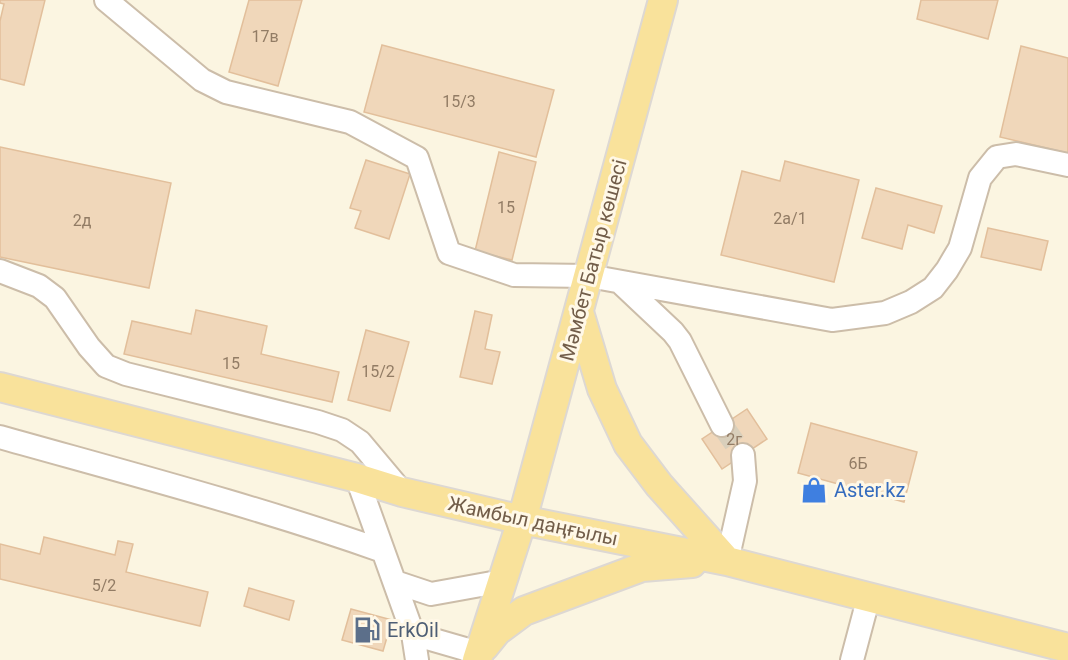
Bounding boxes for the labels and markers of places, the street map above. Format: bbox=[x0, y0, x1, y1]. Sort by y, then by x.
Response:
shop icon: Aster.kz bbox=[799, 475, 829, 505]
place label: Aster.kz bbox=[834, 478, 906, 502]
fuel station icon: ErkOil bbox=[352, 615, 382, 645]
place label: ErkOil bbox=[387, 618, 439, 642]

